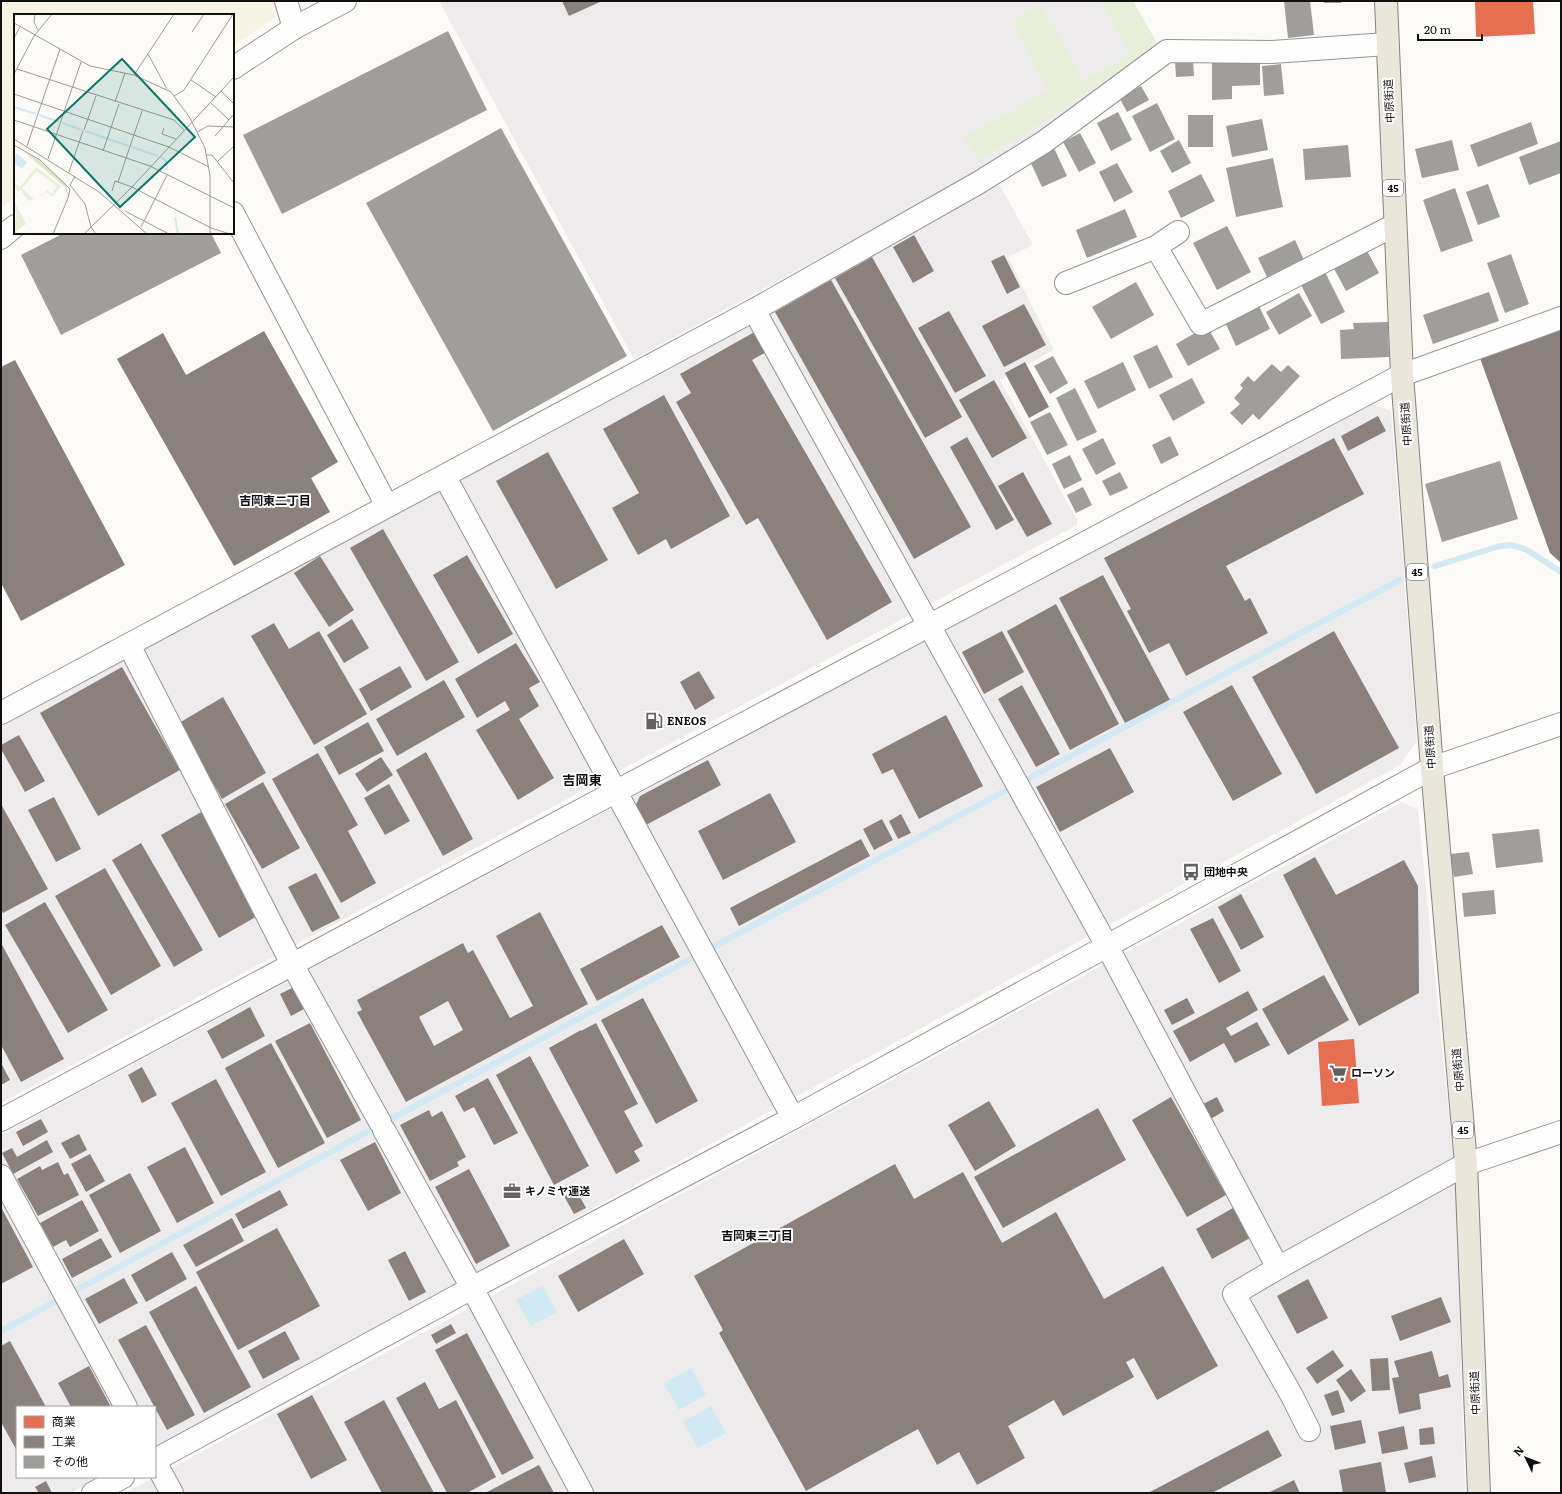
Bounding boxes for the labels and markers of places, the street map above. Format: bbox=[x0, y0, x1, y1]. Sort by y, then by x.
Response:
fuel station icon: ENEOS bbox=[644, 711, 664, 731]
place label: ENEOS bbox=[667, 712, 706, 728]
bus stop icon: 団地中央 bbox=[1181, 862, 1201, 882]
place label: 団地中央 bbox=[1204, 863, 1248, 879]
supermarket icon: ローソン bbox=[1328, 1063, 1348, 1083]
place label: ローソン bbox=[1351, 1064, 1395, 1080]
office icon: キノミヤ運送 bbox=[502, 1181, 522, 1201]
place label: キノミヤ運送 bbox=[525, 1182, 590, 1198]

